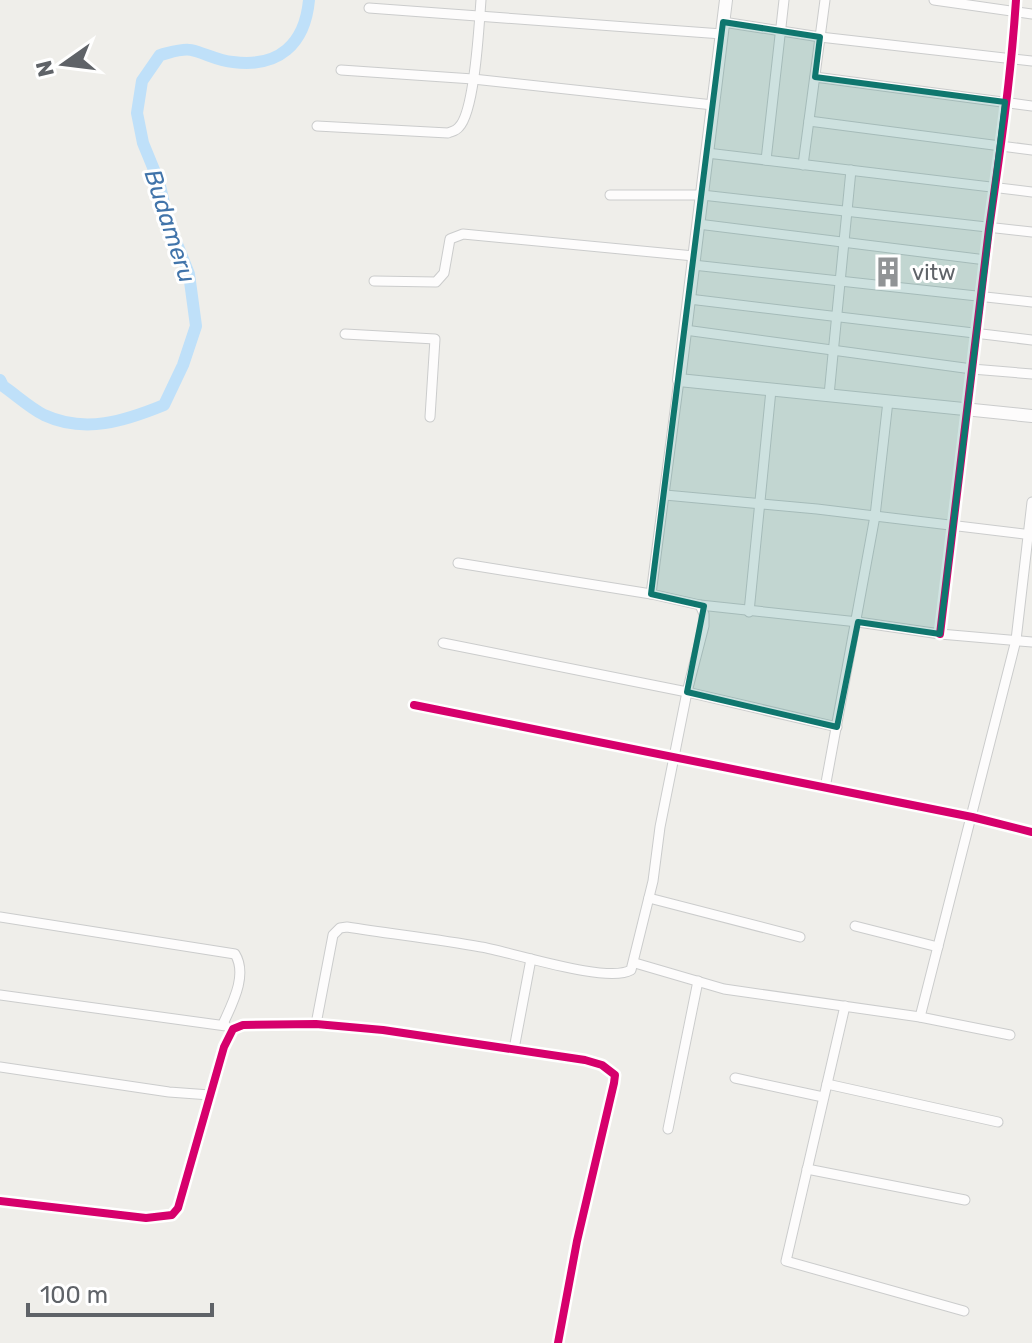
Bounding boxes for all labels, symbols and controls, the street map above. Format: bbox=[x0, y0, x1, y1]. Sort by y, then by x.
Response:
north arrow bbox=[24, 24, 104, 104]
text: N bbox=[30, 58, 60, 80]
water label: Budameru bbox=[139, 166, 201, 286]
building icon: vitw bbox=[871, 255, 905, 289]
place label: vitw bbox=[912, 259, 956, 286]
scale bar bbox=[28, 1267, 212, 1317]
text: 100 m bbox=[40, 1281, 108, 1309]

